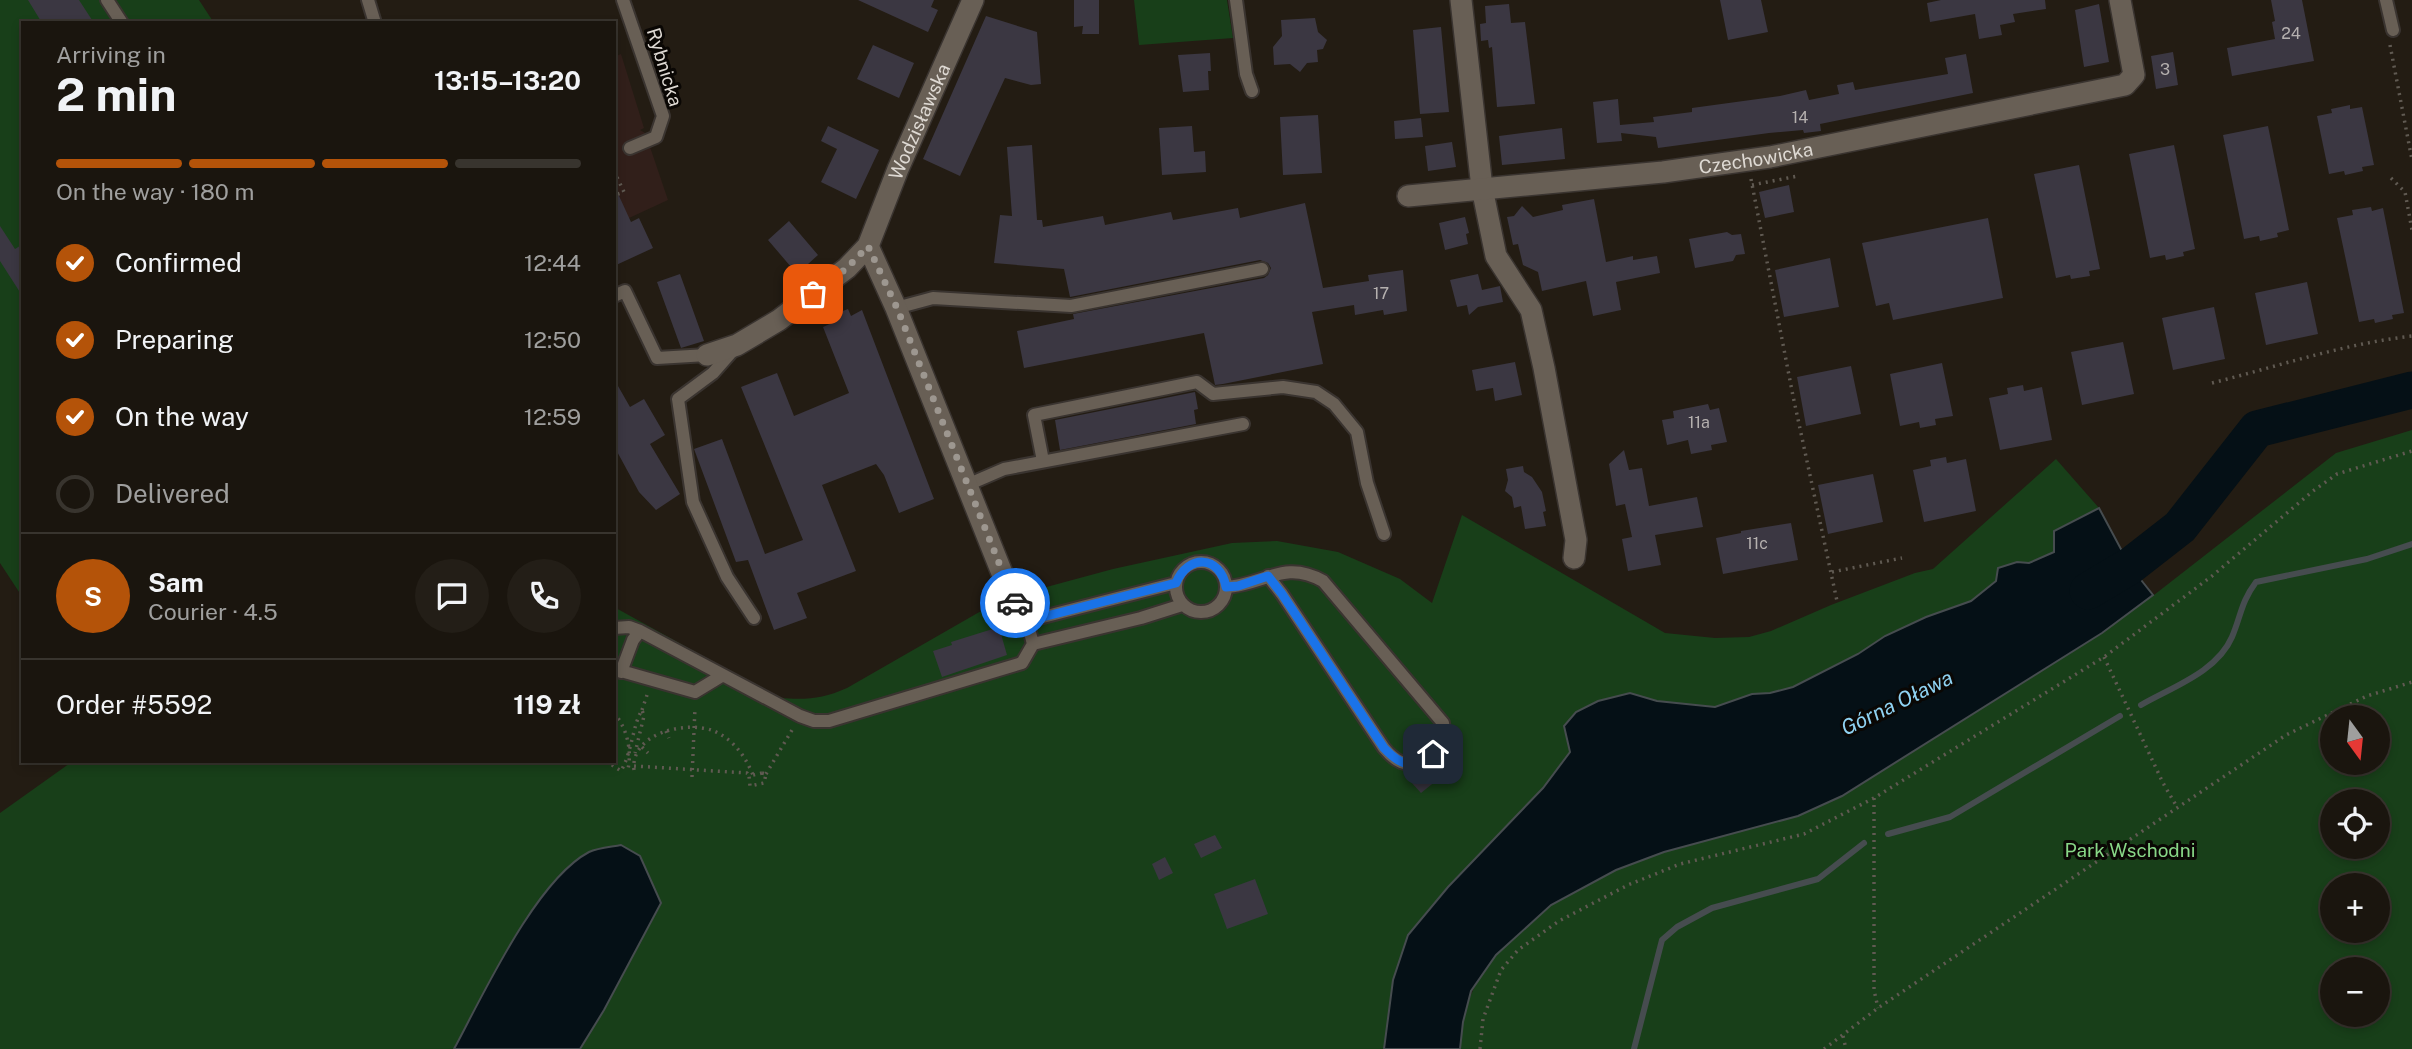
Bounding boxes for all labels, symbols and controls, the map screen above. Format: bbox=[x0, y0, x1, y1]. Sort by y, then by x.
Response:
house number: 24 bbox=[2281, 24, 2301, 43]
street label: Rybnicka bbox=[643, 25, 687, 109]
text: Arriving in bbox=[56, 41, 166, 68]
street label: Wodzisławska bbox=[884, 60, 954, 183]
house number: 3 bbox=[2160, 60, 2170, 79]
text: 13:15–13:20 bbox=[434, 65, 581, 96]
text: 2 min bbox=[56, 67, 176, 121]
house number: 14 bbox=[1792, 108, 1808, 127]
street label: Czechowicka bbox=[1697, 138, 1815, 178]
text: On the way · 180 m bbox=[56, 178, 254, 205]
icon: check bbox=[56, 244, 94, 282]
text: Confirmed bbox=[115, 247, 242, 278]
text: 12:44 bbox=[524, 249, 581, 276]
pin bbox=[783, 264, 843, 324]
icon: bag bbox=[794, 275, 832, 313]
house number: 17 bbox=[1373, 284, 1389, 303]
icon: check bbox=[56, 321, 94, 359]
text: Preparing bbox=[115, 324, 234, 355]
text: 12:50 bbox=[524, 326, 581, 353]
icon: check bbox=[56, 398, 94, 436]
text: On the way bbox=[115, 401, 249, 432]
text: 12:59 bbox=[524, 403, 581, 430]
house number: 11a bbox=[1688, 413, 1710, 432]
text: Delivered bbox=[115, 478, 230, 509]
house number: 11c bbox=[1746, 534, 1768, 553]
button: chat bbox=[415, 559, 489, 633]
button: phone bbox=[507, 559, 581, 633]
text: Sam bbox=[148, 567, 204, 598]
courier bbox=[980, 568, 1050, 638]
text: S bbox=[84, 581, 102, 612]
icon: car bbox=[996, 584, 1034, 622]
text: Courier · 4.5 bbox=[148, 598, 278, 625]
water label: Górna Oława bbox=[1837, 665, 1957, 740]
text: Order #5592 bbox=[56, 689, 212, 720]
text: 119 zł bbox=[513, 689, 581, 720]
north arrow bbox=[2320, 705, 2390, 775]
map controls bbox=[2320, 705, 2390, 1027]
pin bbox=[1403, 724, 1463, 784]
icon: home bbox=[1414, 735, 1452, 773]
button: locate bbox=[2320, 789, 2390, 859]
park label: Park Wschodni bbox=[2065, 839, 2196, 861]
button: + bbox=[2320, 873, 2390, 943]
button: − bbox=[2320, 957, 2390, 1027]

